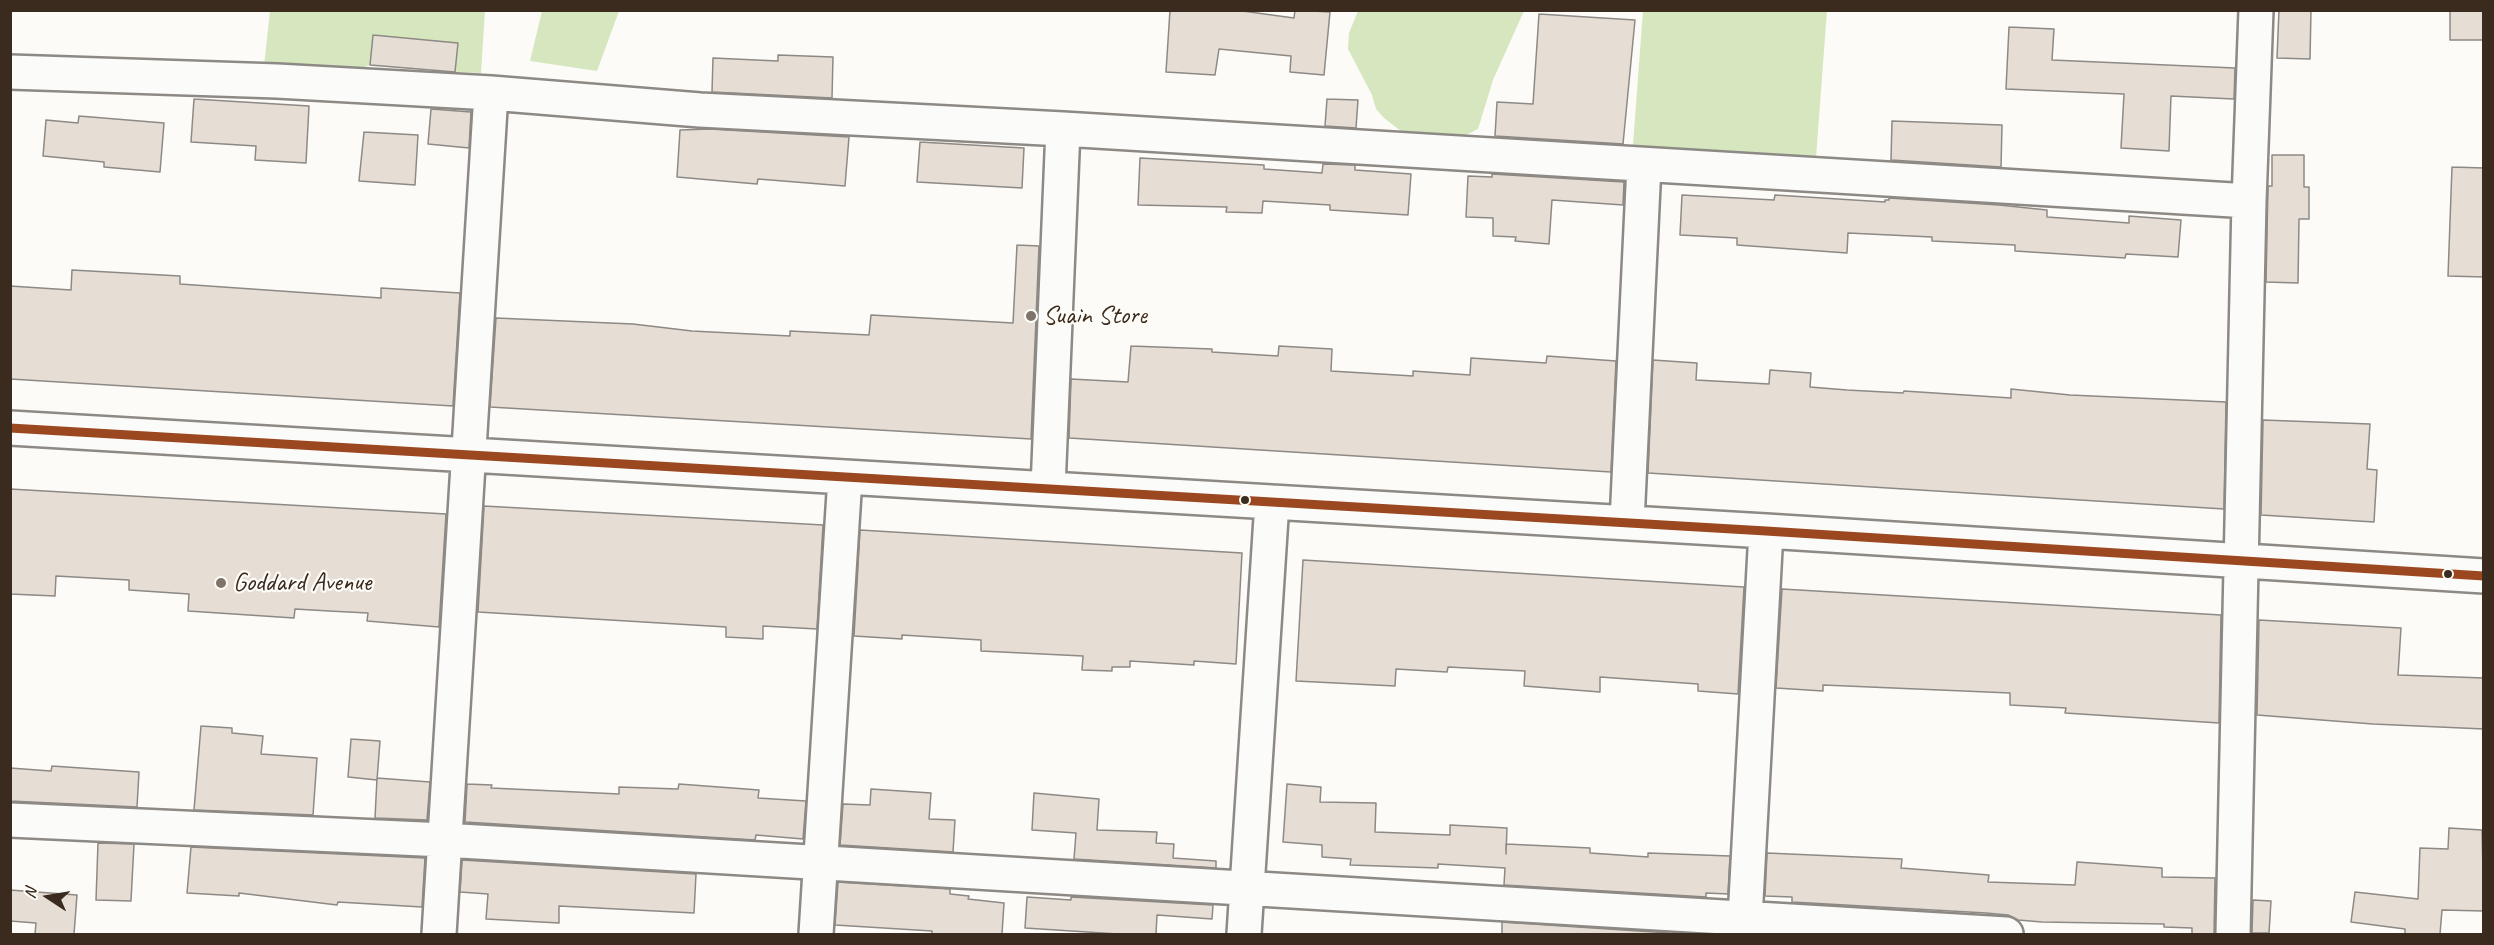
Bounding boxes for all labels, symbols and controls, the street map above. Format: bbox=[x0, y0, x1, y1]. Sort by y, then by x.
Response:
place label: Suain Store bbox=[1043, 300, 1147, 332]
marker: Suain Store bbox=[1024, 309, 1038, 323]
unlabelled marker bbox=[1239, 494, 1251, 506]
place label: Goddard Avenue bbox=[233, 567, 371, 599]
unlabelled marker bbox=[2442, 568, 2454, 580]
marker: Goddard Avenue bbox=[214, 576, 228, 590]
north arrow bbox=[18, 867, 78, 927]
text: N bbox=[20, 886, 41, 900]

